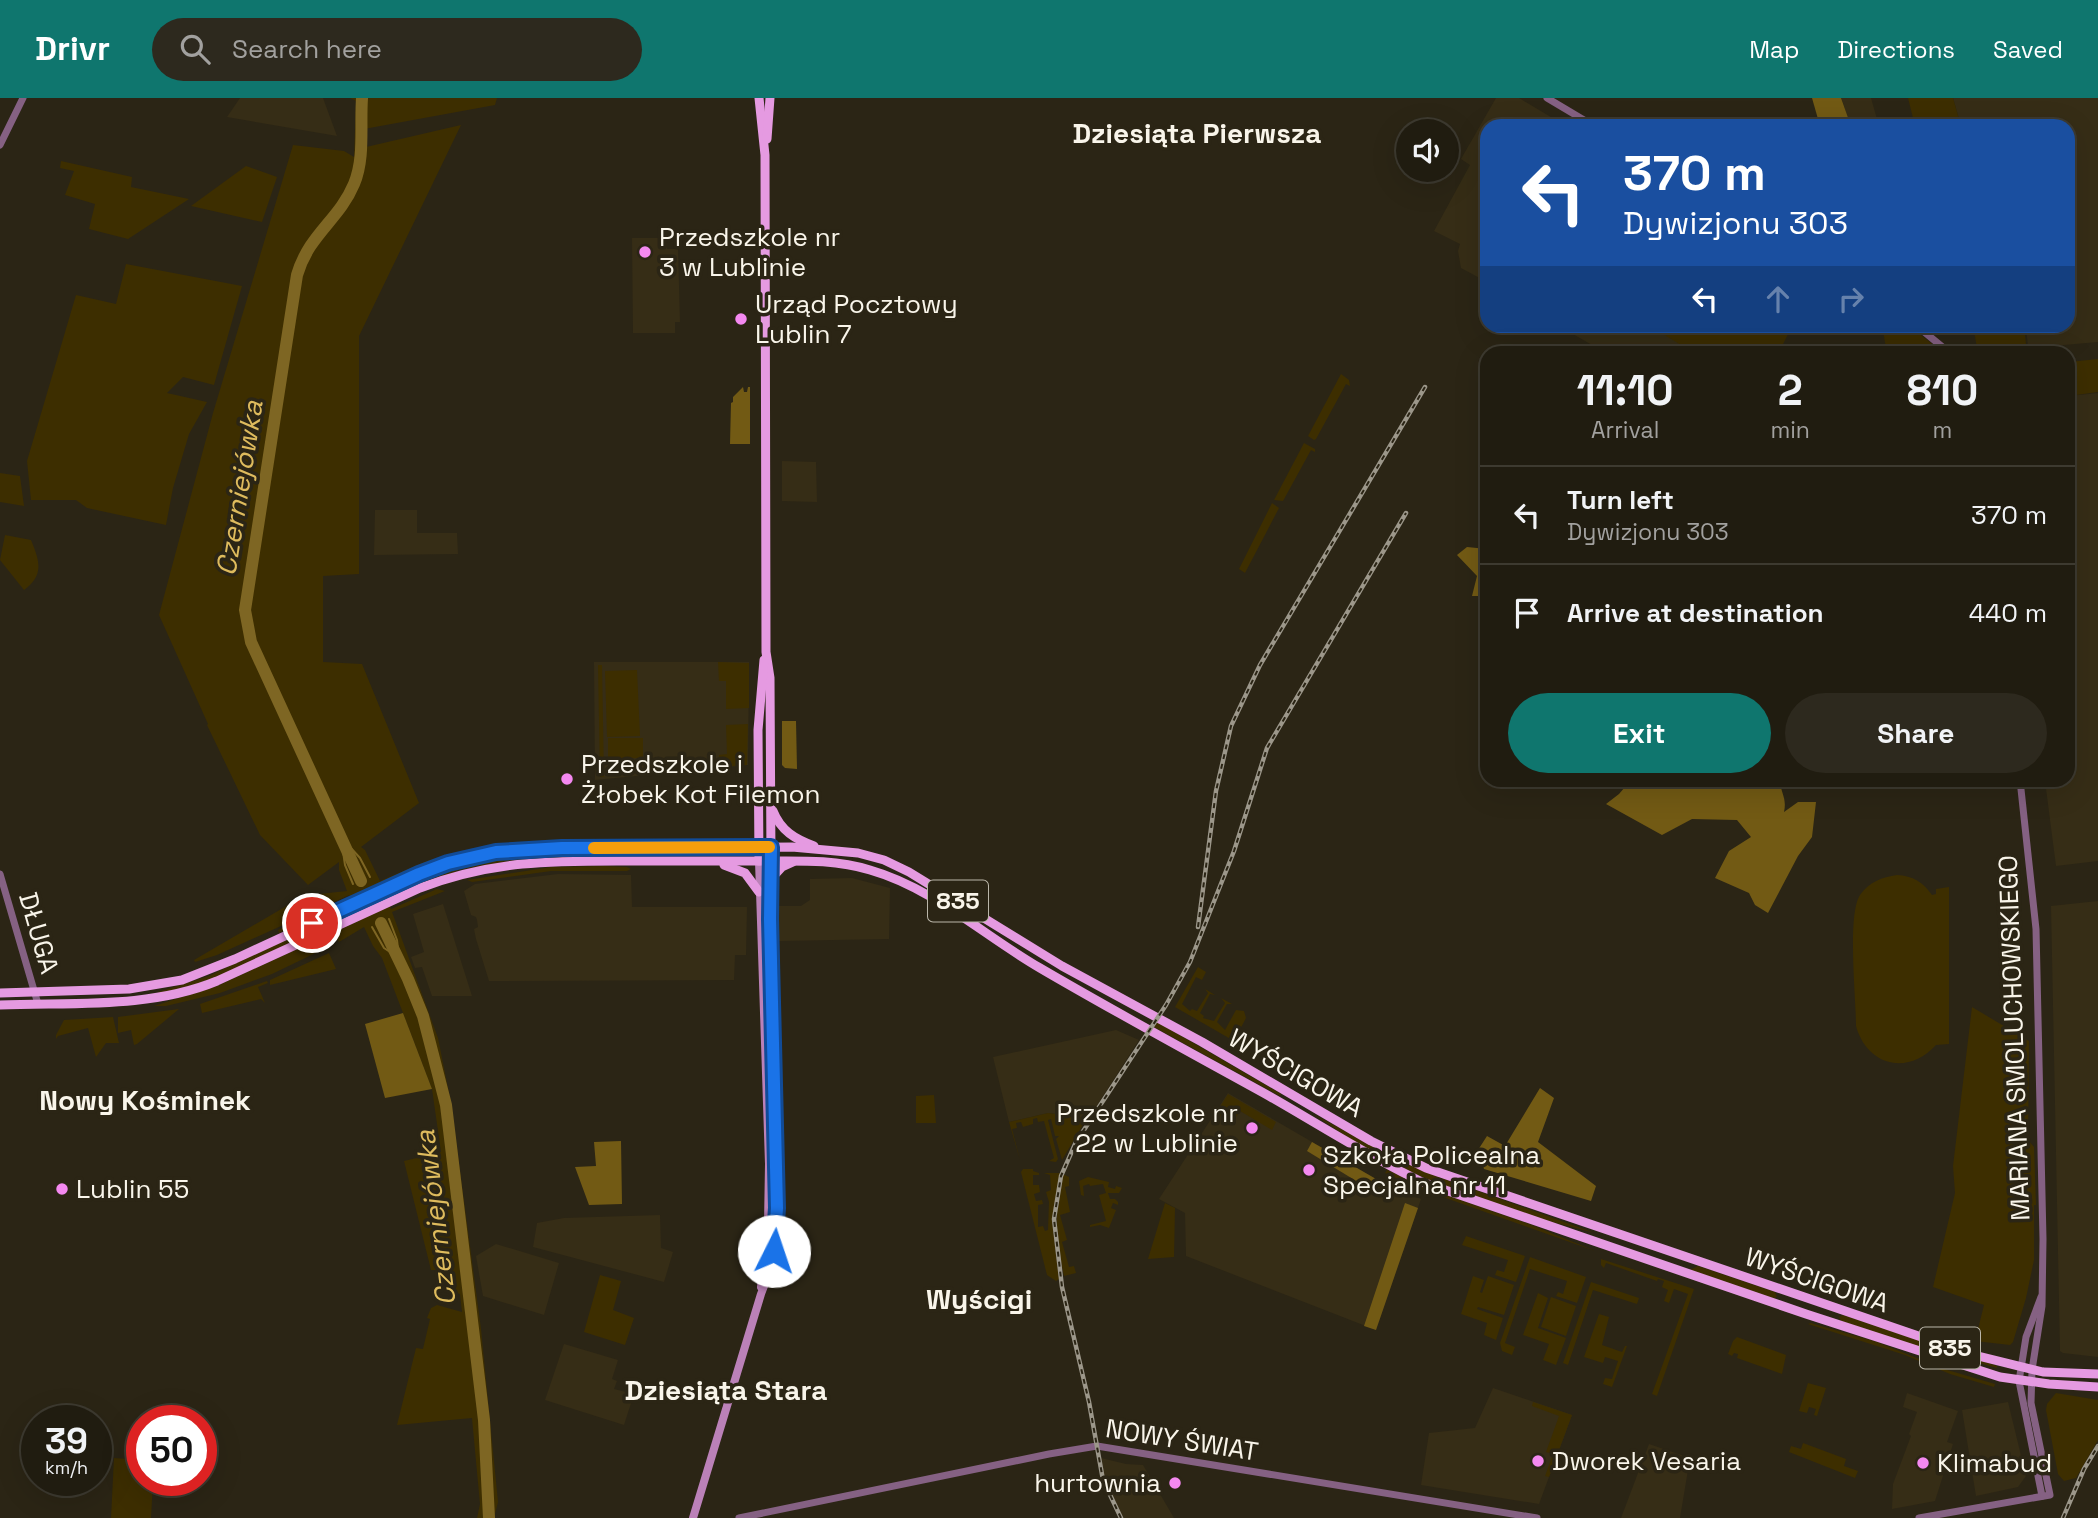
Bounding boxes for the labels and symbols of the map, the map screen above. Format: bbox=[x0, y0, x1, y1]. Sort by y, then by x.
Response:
district label: Dziesiąta Pierwsza bbox=[1072, 115, 1322, 151]
place label: Przedszkole nr 3 w Lublinie bbox=[659, 220, 840, 284]
marker: Przedszkole nr 3 w Lublinie bbox=[637, 244, 653, 260]
place label: Urząd Pocztowy Lublin 7 bbox=[755, 287, 958, 351]
marker: Urząd Pocztowy Lublin 7 bbox=[733, 311, 749, 327]
water label: Czerniejówka bbox=[207, 397, 271, 578]
place label: Przedszkole i Żłobek Kot Filemon bbox=[581, 747, 821, 811]
marker: Przedszkole i Żłobek Kot Filemon bbox=[559, 771, 575, 787]
street label: MARIANA SMOLUCHOWSKIEGO bbox=[1991, 855, 2037, 1221]
road number: 835 bbox=[928, 880, 988, 922]
street label: DŁUGA bbox=[11, 888, 67, 978]
pin bbox=[282, 893, 342, 953]
street label: WYŚCIGOWA bbox=[1223, 1021, 1369, 1125]
district label: Nowy Kośminek bbox=[39, 1082, 251, 1118]
place label: Przedszkole nr 22 w Lublinie bbox=[1057, 1096, 1238, 1160]
marker: Przedszkole nr 22 w Lublinie bbox=[1244, 1120, 1260, 1136]
water label: Czerniejówka bbox=[406, 1127, 464, 1308]
place label: Szkoła Policealna Specjalna nr 11 bbox=[1323, 1138, 1540, 1202]
marker: Szkoła Policealna Specjalna nr 11 bbox=[1301, 1162, 1317, 1178]
place label: Lublin 55 bbox=[76, 1172, 189, 1206]
marker: Lublin 55 bbox=[54, 1181, 70, 1197]
position arrow bbox=[737, 1214, 811, 1288]
street label: WYŚCIGOWA bbox=[1741, 1240, 1893, 1320]
district label: Wyścigi bbox=[926, 1281, 1032, 1317]
road number: 835 bbox=[1920, 1328, 1980, 1368]
district label: Dziesiąta Stara bbox=[625, 1372, 827, 1408]
speed limit sign: 50 bbox=[126, 1405, 217, 1496]
street label: NOWY ŚWIAT bbox=[1103, 1411, 1261, 1469]
place label: Dworek Vesaria bbox=[1552, 1444, 1741, 1478]
place label: Klimabud bbox=[1937, 1446, 2052, 1480]
marker: Dworek Vesaria bbox=[1530, 1453, 1546, 1469]
marker: Klimabud bbox=[1915, 1455, 1931, 1471]
place label: hurtownia bbox=[1034, 1466, 1161, 1500]
marker: hurtownia bbox=[1167, 1475, 1183, 1491]

